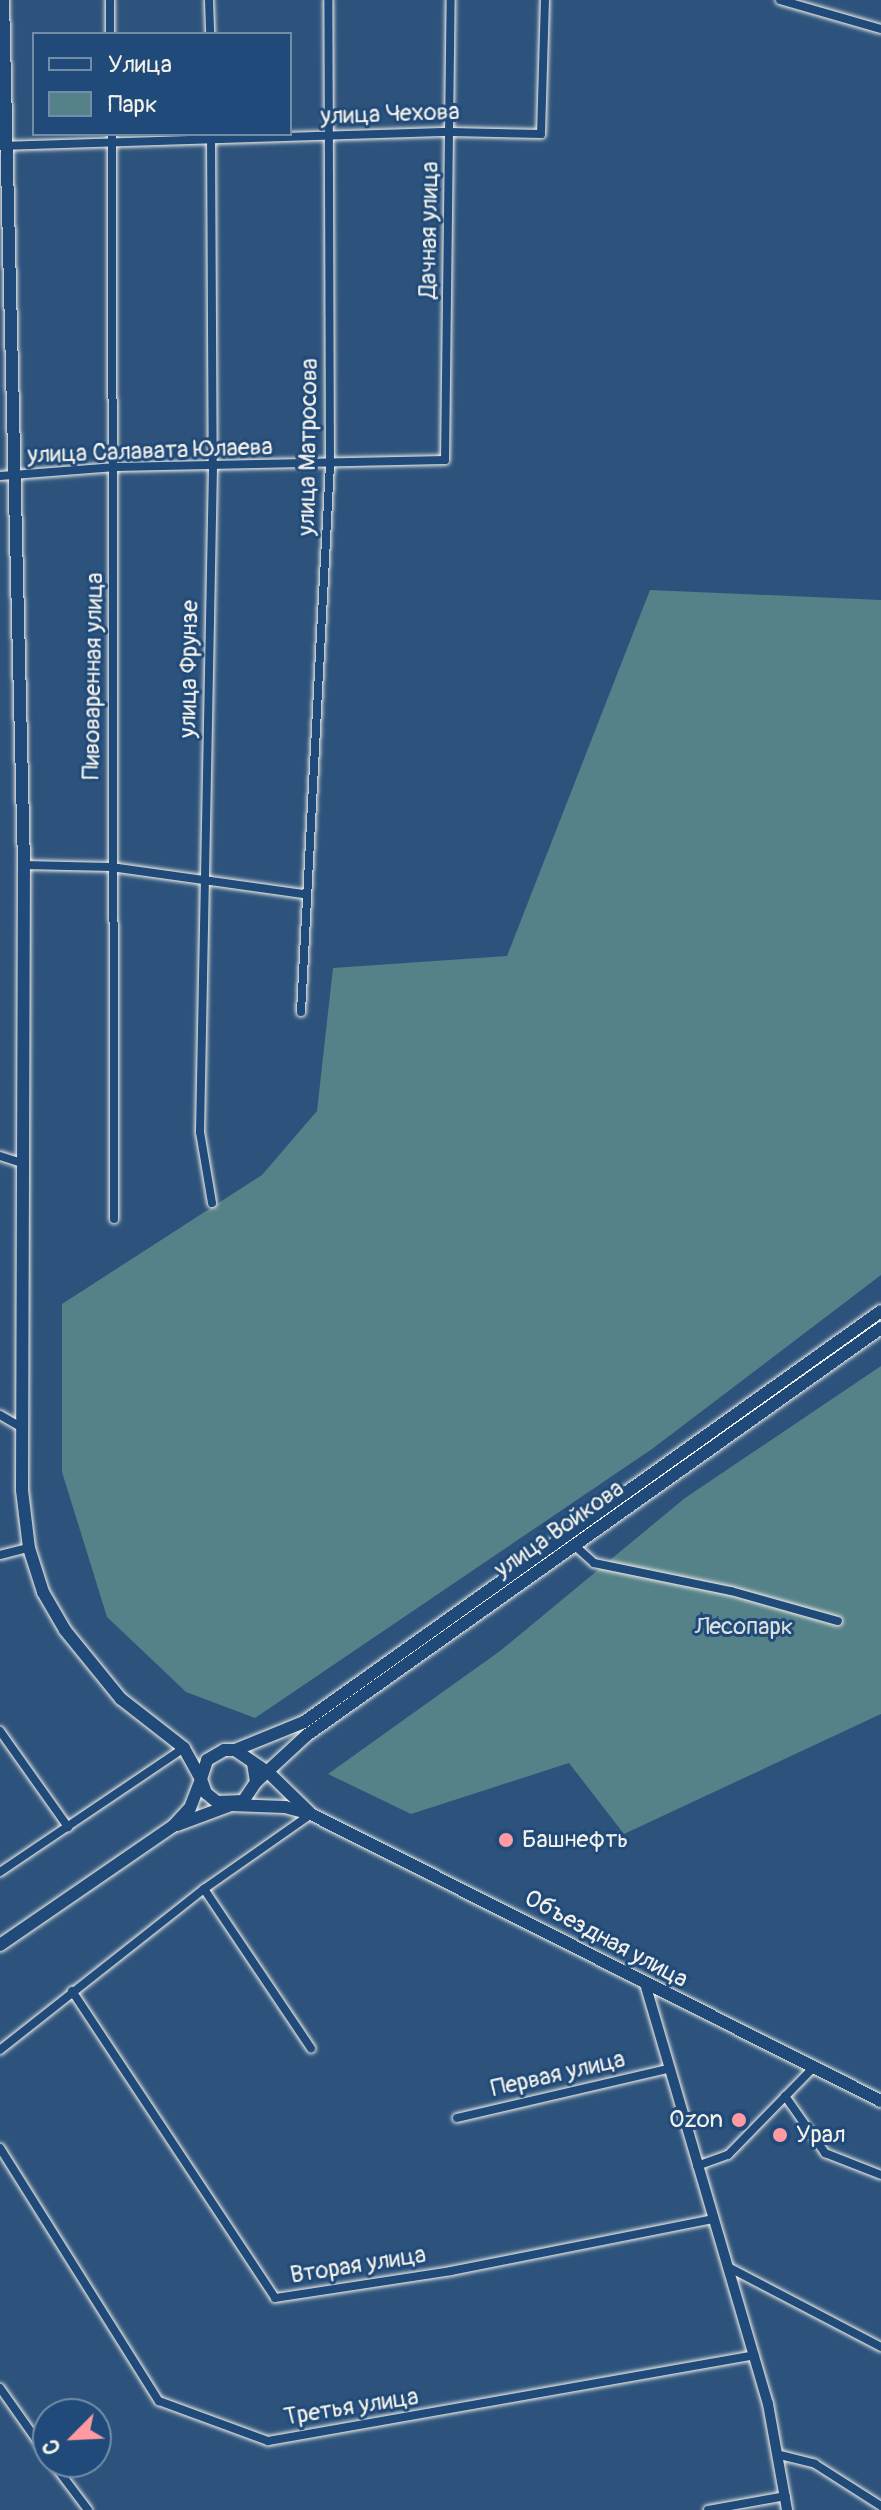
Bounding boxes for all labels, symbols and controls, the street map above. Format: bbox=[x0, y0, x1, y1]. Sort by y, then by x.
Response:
legend bbox=[32, 32, 292, 136]
text: Улица bbox=[108, 50, 172, 79]
text: Парк bbox=[108, 90, 157, 119]
street label: улица Чехова bbox=[320, 97, 460, 131]
street label: Дачная улица bbox=[413, 161, 445, 299]
street label: улица Матросова bbox=[292, 358, 324, 536]
street label: улица Салавата Юлаева bbox=[27, 432, 273, 470]
street label: Пивоваренная улица bbox=[77, 572, 109, 780]
street label: улица Фрунзе bbox=[173, 600, 205, 738]
street label: улица Войкова bbox=[489, 1474, 629, 1584]
park label: Лесопарк bbox=[695, 1613, 793, 1641]
place label: Башнефть bbox=[522, 1826, 628, 1854]
marker: Башнефть bbox=[497, 1831, 515, 1849]
street label: Объездная улица bbox=[519, 1884, 693, 1994]
street label: Первая улица bbox=[488, 2045, 628, 2103]
place label: Ozon bbox=[669, 2106, 723, 2134]
marker: Ozon bbox=[730, 2111, 748, 2129]
place label: Урал bbox=[796, 2121, 846, 2149]
marker: Урал bbox=[771, 2126, 789, 2144]
street label: Вторая улица bbox=[288, 2240, 428, 2290]
street label: Третья улица bbox=[282, 2382, 420, 2432]
north arrow bbox=[32, 2398, 112, 2478]
text: С bbox=[36, 2435, 67, 2459]

